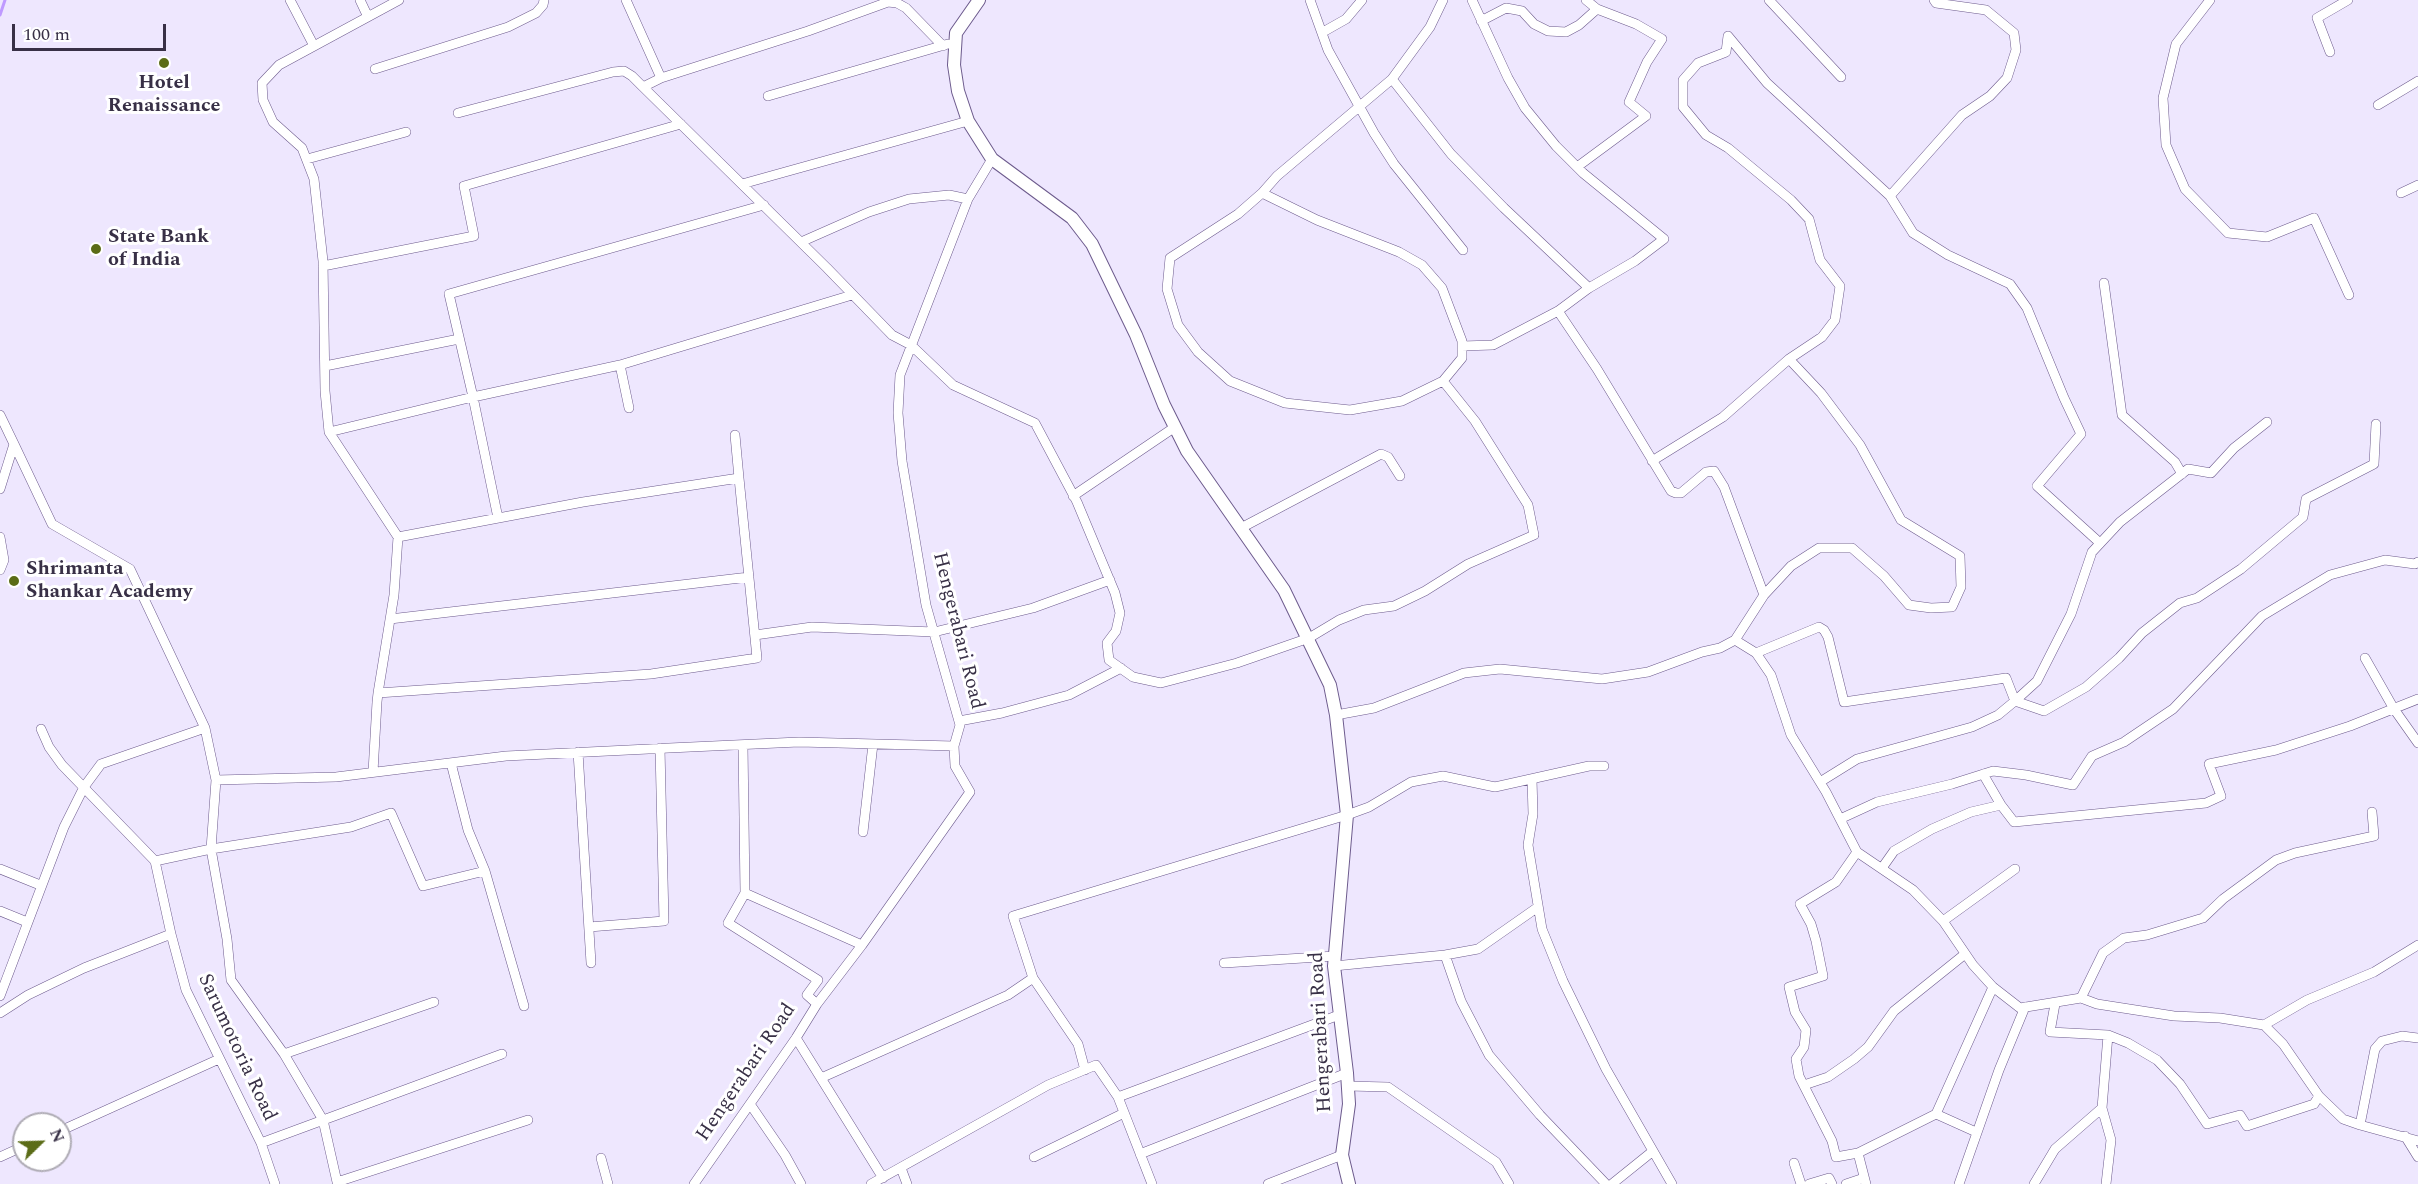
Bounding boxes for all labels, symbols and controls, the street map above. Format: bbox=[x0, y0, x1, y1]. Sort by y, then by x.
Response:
scale bar bbox=[15, 12, 170, 50]
text: 100 m bbox=[23, 21, 70, 48]
marker: Hotel Renaissance bbox=[157, 56, 171, 70]
place label: Hotel Renaissance bbox=[107, 72, 221, 119]
place label: State Bank of India bbox=[108, 226, 209, 273]
marker: State Bank of India bbox=[89, 242, 103, 256]
street label: Hengerabari Road bbox=[926, 550, 988, 712]
place label: Shrimanta Shankar Academy bbox=[26, 558, 192, 605]
marker: Shrimanta Shankar Academy bbox=[7, 574, 21, 588]
street label: Hengerabari Road bbox=[1306, 951, 1338, 1113]
street label: Sarumotoria Road bbox=[191, 970, 281, 1126]
street label: Hengerabari Road bbox=[692, 1000, 802, 1146]
north arrow bbox=[12, 1112, 72, 1172]
text: N bbox=[43, 1125, 70, 1146]

